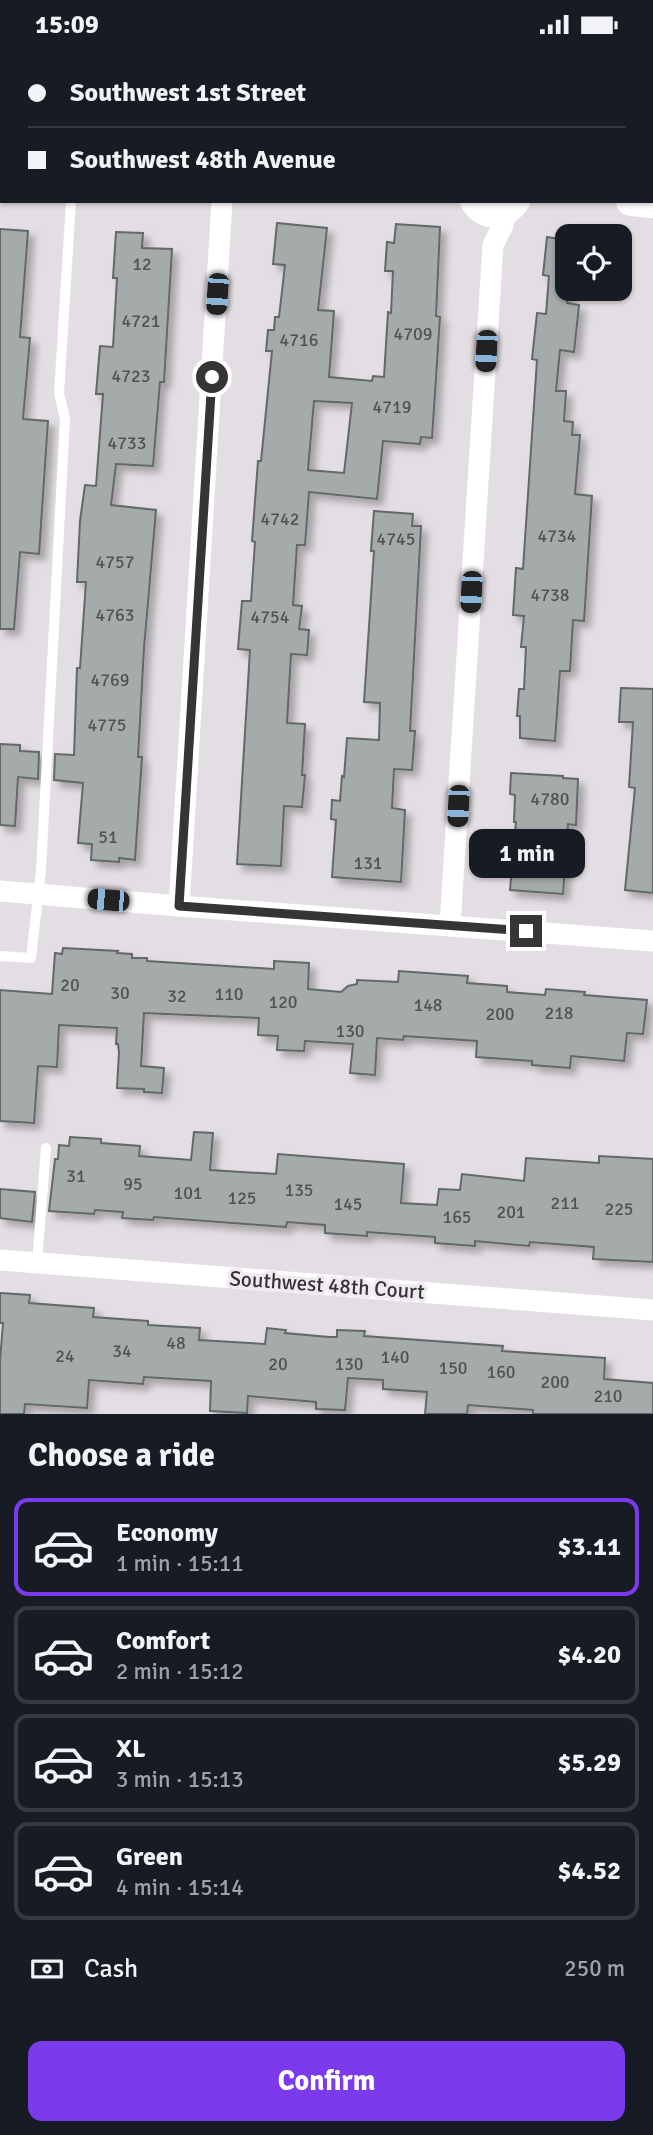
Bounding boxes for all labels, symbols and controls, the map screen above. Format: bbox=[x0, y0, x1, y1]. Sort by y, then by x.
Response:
text: 15:09 bbox=[35, 9, 99, 41]
text: Southwest 1st Street bbox=[70, 77, 306, 109]
text: Southwest 48th Avenue bbox=[70, 144, 336, 176]
map controls bbox=[555, 224, 632, 301]
button: locate bbox=[555, 224, 632, 301]
house number: 12 bbox=[132, 253, 152, 275]
car bbox=[206, 272, 229, 316]
house number: 4721 bbox=[122, 310, 160, 332]
house number: 4709 bbox=[394, 323, 432, 345]
house number: 4716 bbox=[280, 329, 318, 351]
car bbox=[475, 329, 498, 373]
route start bbox=[196, 361, 228, 393]
house number: 4723 bbox=[112, 365, 150, 387]
house number: 4719 bbox=[373, 396, 411, 418]
house number: 4733 bbox=[108, 432, 146, 454]
house number: 4742 bbox=[261, 508, 299, 530]
house number: 4734 bbox=[538, 525, 577, 547]
house number: 4745 bbox=[377, 528, 415, 550]
house number: 4757 bbox=[96, 551, 134, 573]
car bbox=[460, 570, 483, 614]
house number: 4738 bbox=[531, 584, 569, 606]
house number: 4763 bbox=[96, 604, 134, 626]
house number: 4754 bbox=[251, 606, 290, 628]
house number: 4769 bbox=[91, 669, 129, 691]
house number: 4775 bbox=[88, 714, 126, 736]
car bbox=[447, 784, 470, 828]
house number: 4780 bbox=[531, 788, 569, 810]
house number: 51 bbox=[98, 826, 118, 848]
callout: 1 min bbox=[468, 829, 584, 879]
text: 1 min bbox=[499, 839, 555, 868]
house number: 131 bbox=[353, 852, 383, 874]
car bbox=[87, 888, 130, 912]
route end bbox=[510, 915, 542, 947]
house number: 20 bbox=[60, 974, 80, 996]
house number: 30 bbox=[110, 982, 130, 1004]
house number: 110 bbox=[214, 983, 244, 1005]
house number: 32 bbox=[167, 985, 187, 1007]
house number: 120 bbox=[268, 991, 298, 1013]
house number: 148 bbox=[413, 994, 443, 1016]
house number: 218 bbox=[544, 1002, 574, 1024]
house number: 200 bbox=[485, 1003, 515, 1025]
house number: 130 bbox=[335, 1020, 365, 1042]
house number: 31 bbox=[66, 1165, 86, 1187]
house number: 95 bbox=[123, 1173, 143, 1195]
house number: 135 bbox=[284, 1179, 314, 1201]
house number: 101 bbox=[173, 1182, 203, 1204]
house number: 125 bbox=[227, 1187, 257, 1209]
house number: 211 bbox=[550, 1192, 580, 1214]
house number: 145 bbox=[333, 1193, 363, 1215]
house number: 225 bbox=[604, 1198, 634, 1220]
house number: 201 bbox=[496, 1201, 526, 1223]
house number: 165 bbox=[442, 1206, 472, 1228]
street label: Southwest 48th Court bbox=[229, 1265, 425, 1305]
house number: 48 bbox=[166, 1332, 186, 1354]
house number: 34 bbox=[112, 1340, 132, 1362]
house number: 24 bbox=[55, 1345, 75, 1367]
house number: 140 bbox=[380, 1346, 410, 1368]
house number: 20 bbox=[268, 1353, 288, 1375]
house number: 130 bbox=[334, 1353, 364, 1375]
house number: 150 bbox=[438, 1357, 468, 1379]
house number: 160 bbox=[486, 1361, 516, 1383]
house number: 200 bbox=[540, 1371, 570, 1393]
house number: 210 bbox=[593, 1385, 623, 1407]
text: Choose a ride bbox=[28, 1436, 215, 1475]
icon: car bbox=[32, 1516, 95, 1579]
text: Economy bbox=[116, 1517, 218, 1549]
text: $3.11 bbox=[557, 1531, 621, 1563]
text: 1 min · 15:11 bbox=[116, 1549, 244, 1578]
icon: car bbox=[32, 1624, 95, 1687]
text: Comfort bbox=[116, 1625, 210, 1657]
text: $4.20 bbox=[557, 1639, 621, 1671]
text: 2 min · 15:12 bbox=[116, 1657, 244, 1686]
icon: car bbox=[32, 1732, 95, 1795]
text: XL bbox=[116, 1733, 146, 1765]
text: $5.29 bbox=[557, 1747, 621, 1779]
text: 3 min · 15:13 bbox=[116, 1765, 244, 1794]
icon: car bbox=[32, 1840, 95, 1903]
text: Green bbox=[116, 1841, 183, 1873]
text: $4.52 bbox=[557, 1855, 621, 1887]
text: 4 min · 15:14 bbox=[116, 1873, 244, 1902]
icon: cash bbox=[28, 1950, 66, 1988]
text: Cash bbox=[84, 1953, 138, 1985]
text: 250 m bbox=[564, 1954, 625, 1983]
button: Confirm bbox=[28, 2041, 625, 2121]

